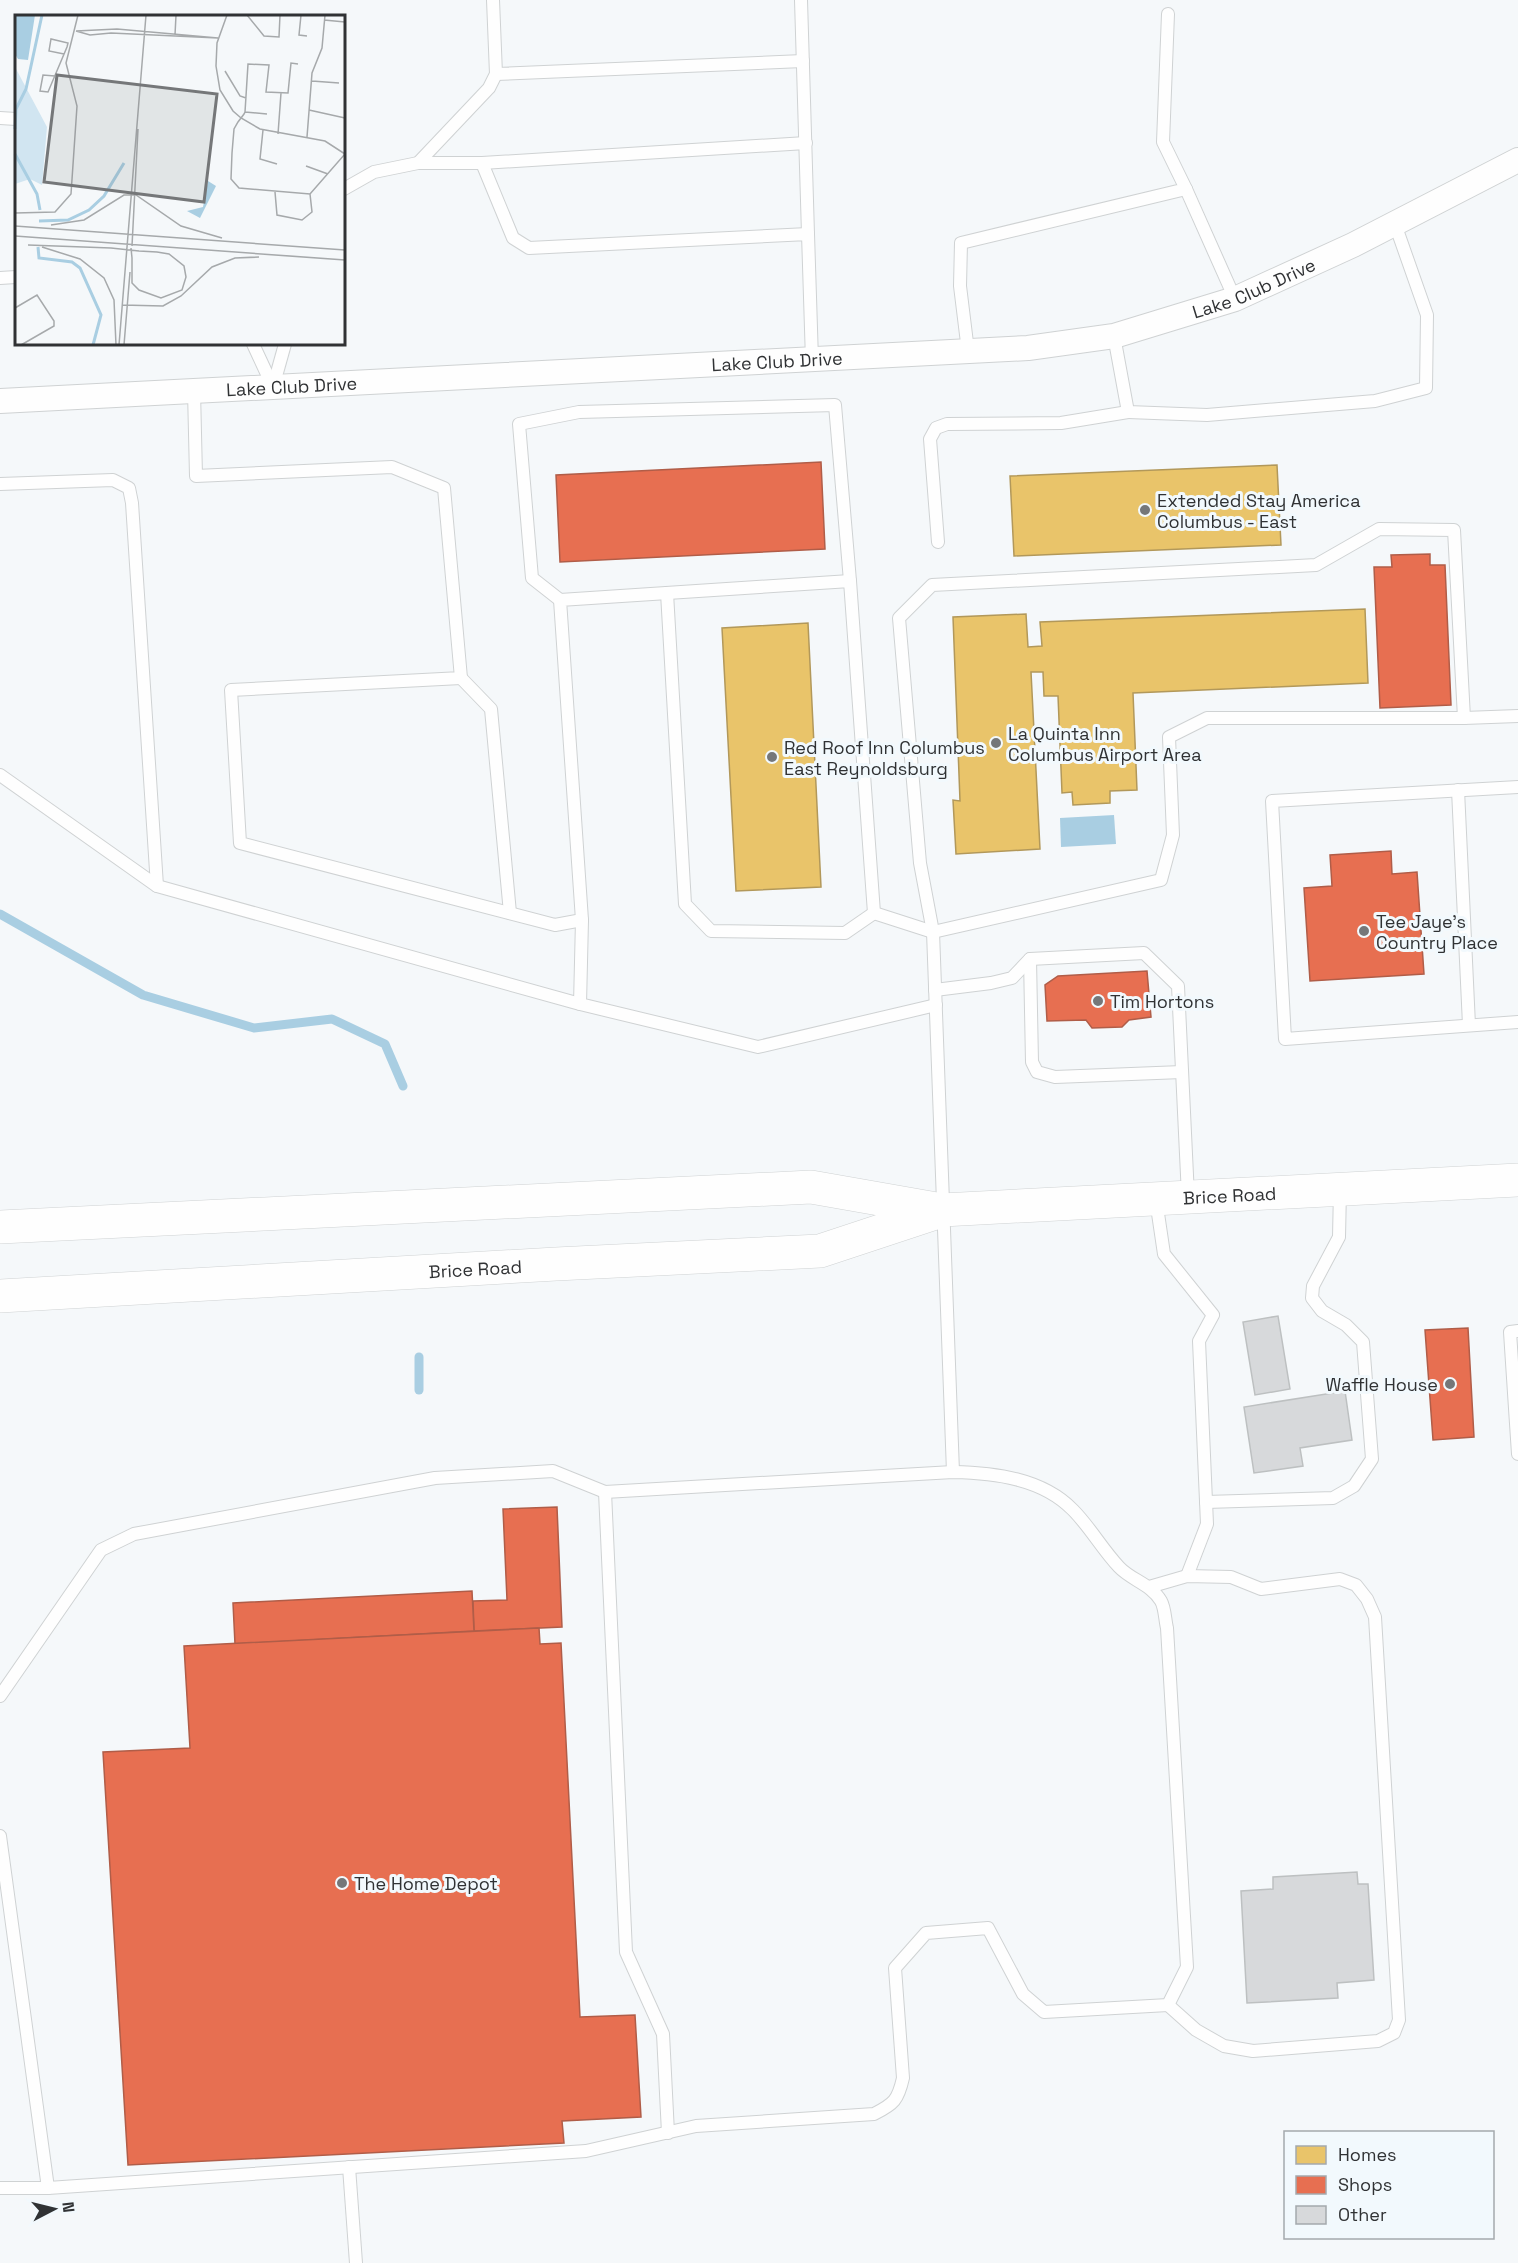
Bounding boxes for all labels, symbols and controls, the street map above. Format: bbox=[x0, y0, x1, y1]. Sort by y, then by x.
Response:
inset map bbox=[15, 15, 345, 345]
street label: Lake Club Drive bbox=[1189, 252, 1319, 323]
street label: Lake Club Drive bbox=[711, 346, 843, 376]
street label: Lake Club Drive bbox=[226, 371, 358, 401]
place label: Extended Stay America Columbus - East bbox=[1157, 489, 1360, 533]
marker: Extended Stay America Columbus - East bbox=[1138, 503, 1152, 517]
place label: La Quinta Inn Columbus Airport Area bbox=[1008, 722, 1202, 766]
place label: Red Roof Inn Columbus East Reynoldsburg bbox=[784, 736, 985, 780]
marker: La Quinta Inn Columbus Airport Area bbox=[989, 736, 1003, 750]
marker: Red Roof Inn Columbus East Reynoldsburg bbox=[765, 750, 779, 764]
place label: Tee Jaye's Country Place bbox=[1376, 910, 1498, 954]
marker: Tee Jaye's Country Place bbox=[1357, 924, 1371, 938]
place label: Tim Hortons bbox=[1110, 990, 1214, 1013]
marker: Tim Hortons bbox=[1091, 994, 1105, 1008]
street label: Brice Road bbox=[1182, 1181, 1277, 1209]
street label: Brice Road bbox=[428, 1254, 522, 1283]
place label: Waffle House bbox=[1326, 1373, 1438, 1396]
marker: Waffle House bbox=[1443, 1377, 1457, 1391]
place label: The Home Depot bbox=[354, 1872, 498, 1895]
marker: The Home Depot bbox=[335, 1876, 349, 1890]
legend bbox=[1284, 2131, 1494, 2239]
text: Homes bbox=[1338, 2143, 1397, 2166]
text: Shops bbox=[1338, 2173, 1392, 2196]
north arrow bbox=[24, 2179, 84, 2239]
text: N bbox=[57, 2201, 79, 2214]
text: Other bbox=[1338, 2203, 1387, 2226]

